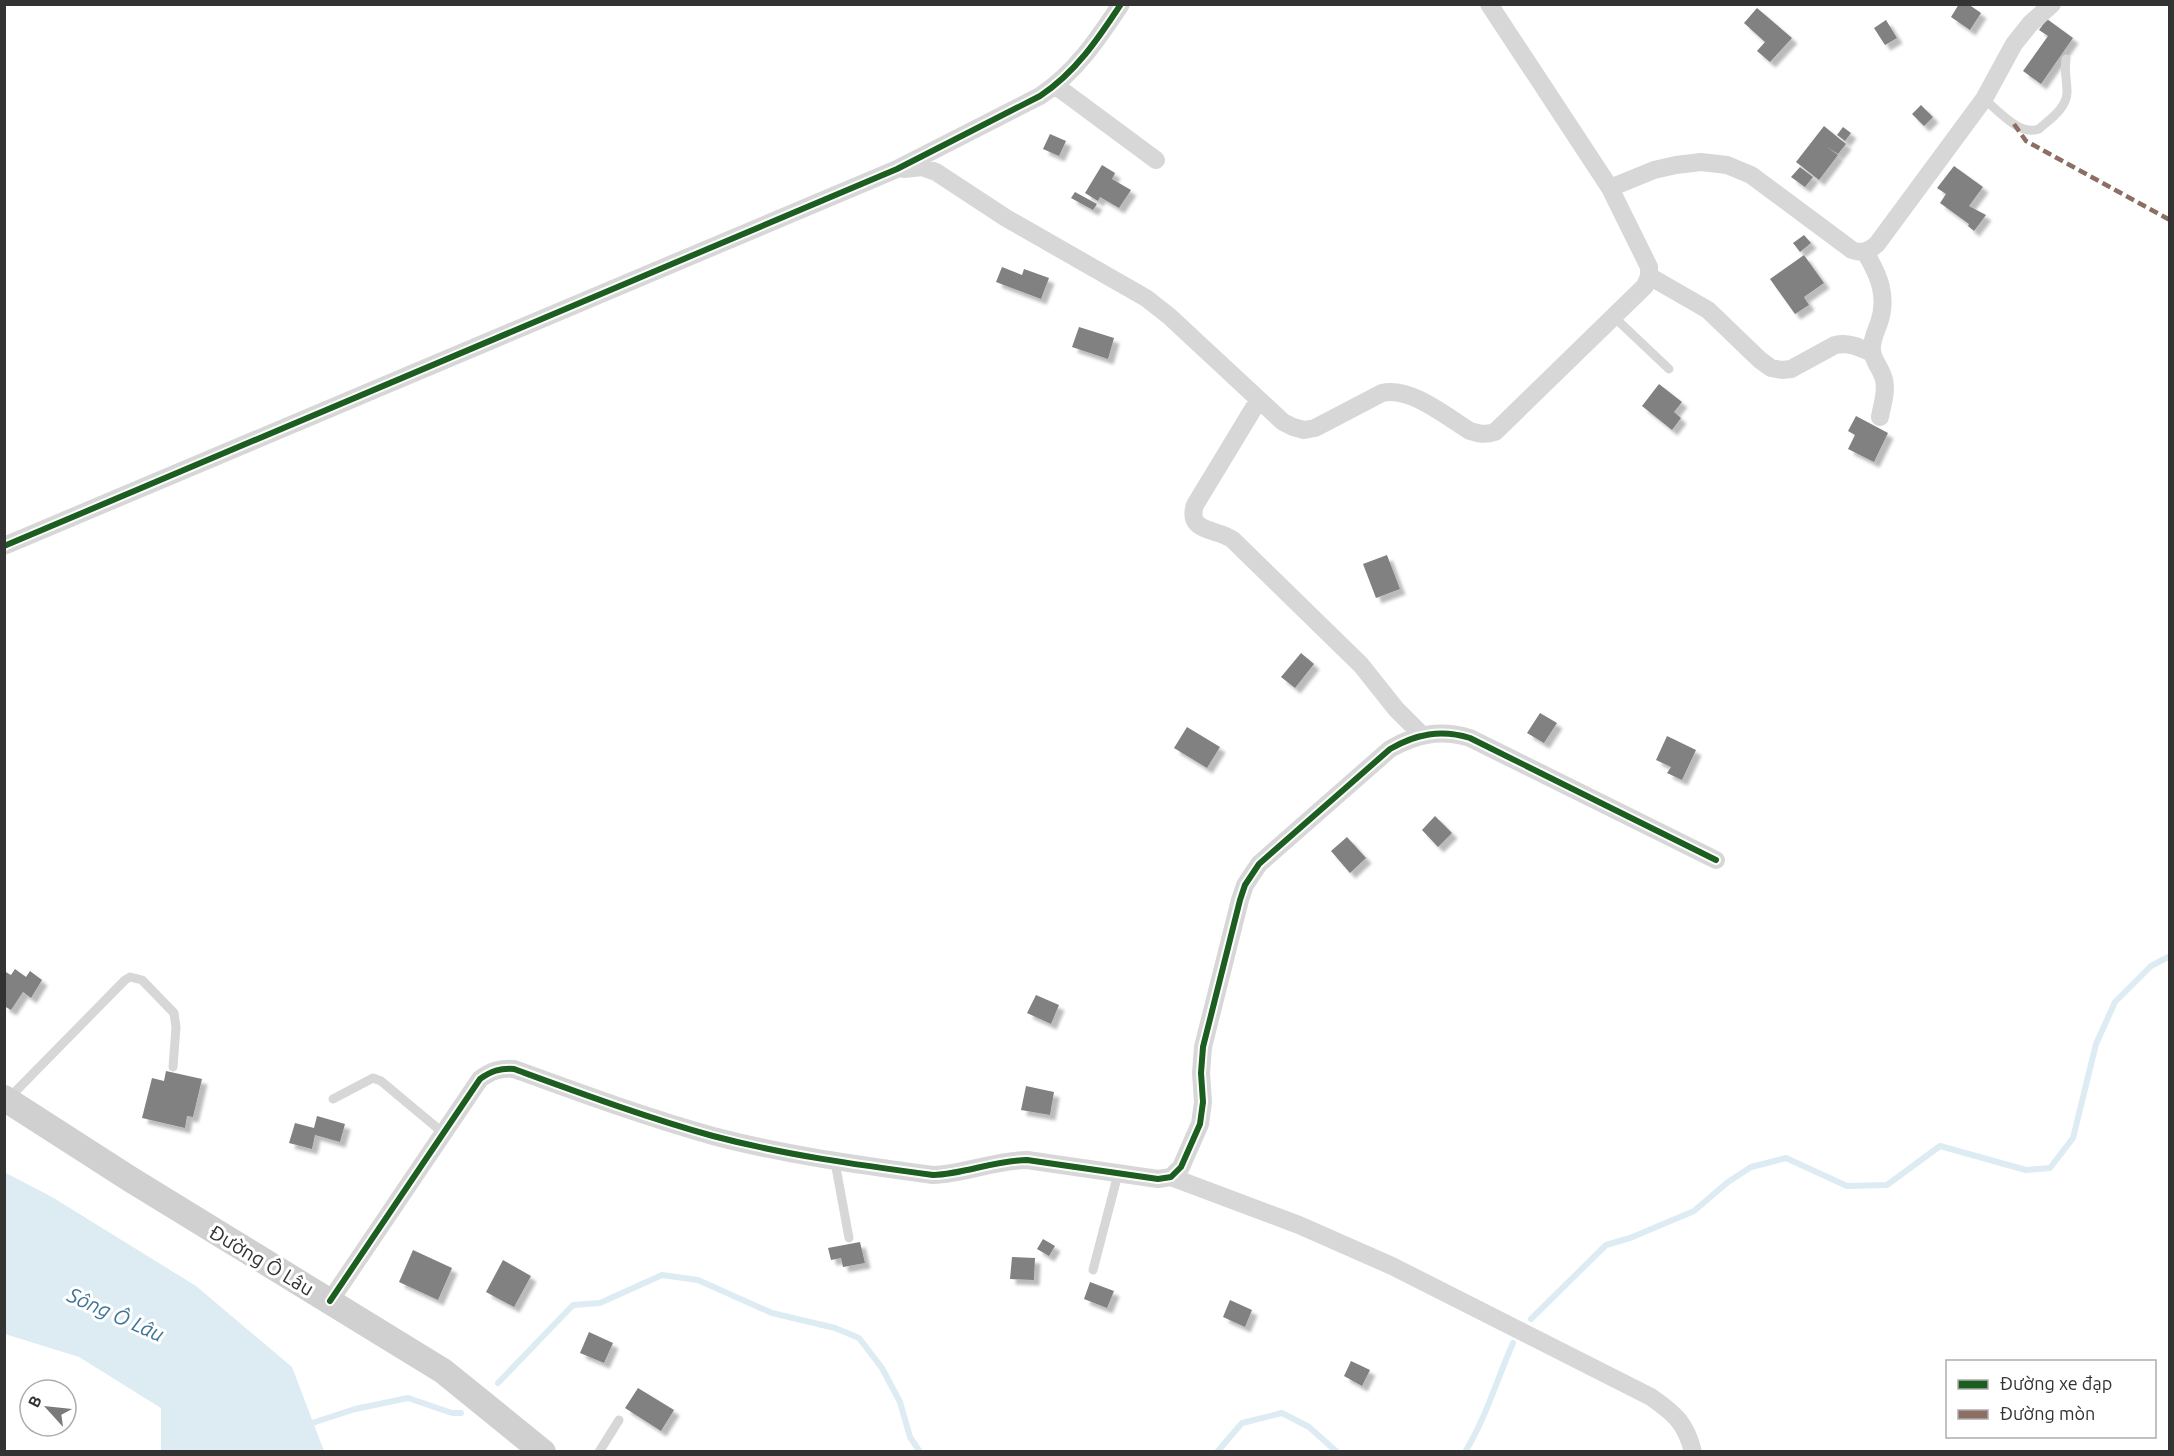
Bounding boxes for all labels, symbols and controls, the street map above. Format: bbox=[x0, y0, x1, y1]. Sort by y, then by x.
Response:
street label: Đường Ô Lâu bbox=[206, 1220, 318, 1300]
water label: Sông Ô Lâu bbox=[63, 1282, 168, 1346]
legend bbox=[1946, 1360, 2156, 1438]
text: Đường xe đạp bbox=[2000, 1373, 2112, 1393]
north arrow bbox=[18, 1378, 78, 1438]
text: B bbox=[24, 1392, 45, 1410]
text: Đường mòn bbox=[2000, 1403, 2095, 1423]

